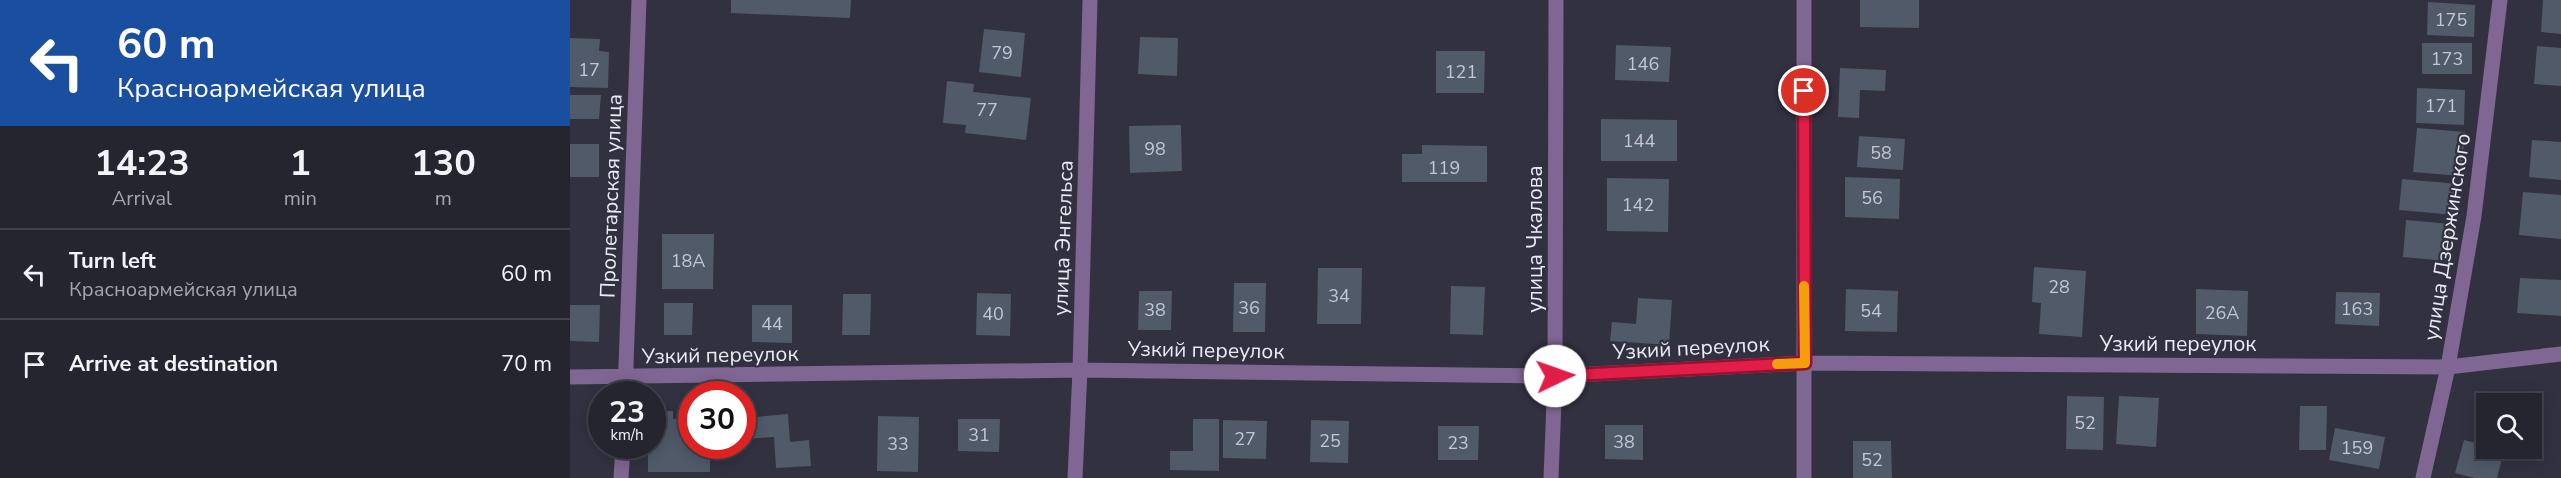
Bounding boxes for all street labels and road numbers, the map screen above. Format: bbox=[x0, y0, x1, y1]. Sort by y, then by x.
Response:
street label: Пролетарская улица bbox=[593, 94, 629, 298]
street label: улица Дзержинского bbox=[2417, 131, 2477, 343]
street label: улица Энгельса bbox=[1046, 160, 1080, 316]
street label: улица Чкалова bbox=[1521, 165, 1549, 313]
street label: Узкий переулок bbox=[1611, 330, 1771, 366]
street label: Узкий переулок bbox=[2099, 330, 2257, 358]
street label: Узкий переулок bbox=[1126, 335, 1286, 365]
street label: Узкий переулок bbox=[640, 340, 800, 370]

